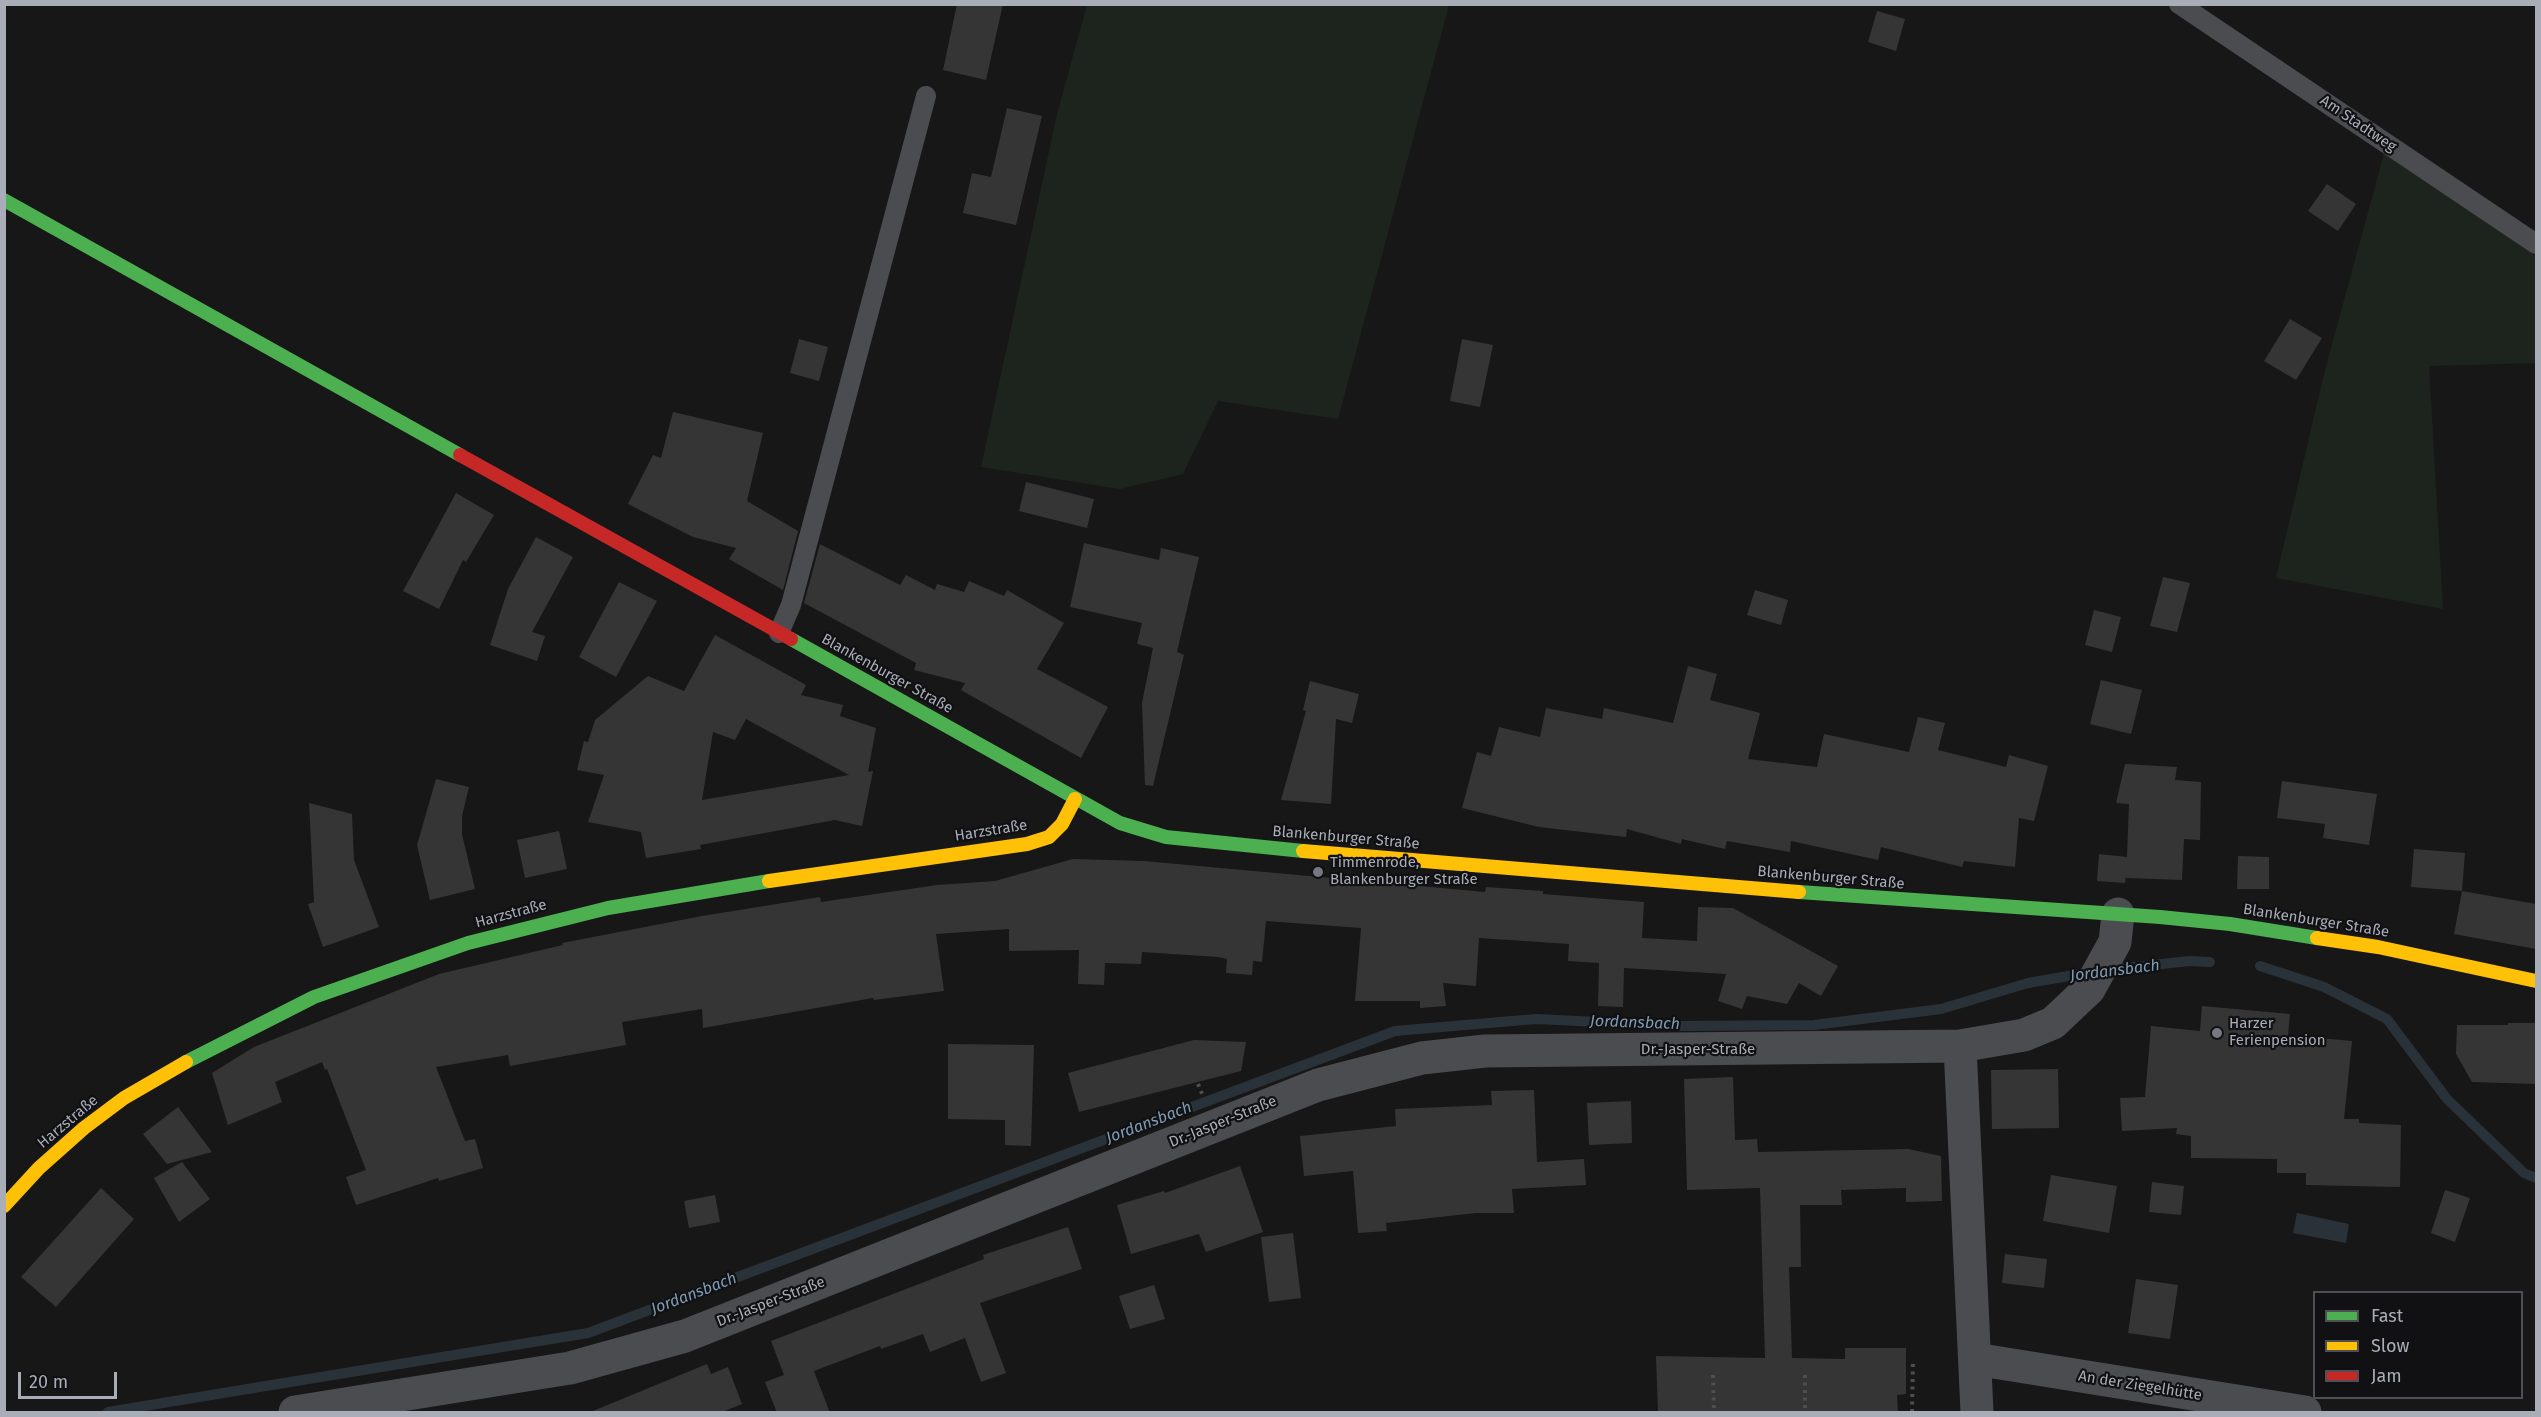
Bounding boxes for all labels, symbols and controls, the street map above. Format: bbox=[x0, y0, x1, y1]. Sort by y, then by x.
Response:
street label: Am Stadtweg bbox=[2316, 92, 2400, 156]
street label: Blankenburger Straße bbox=[818, 630, 956, 718]
street label: Harzstraße bbox=[953, 816, 1029, 846]
street label: Blankenburger Straße bbox=[1272, 823, 1420, 853]
place label: Timmenrode, Blankenburger Straße bbox=[1330, 854, 1478, 889]
street label: Blankenburger Straße bbox=[1757, 863, 1905, 893]
marker: Timmenrode, Blankenburger Straße bbox=[1311, 865, 1325, 879]
street label: Harzstraße bbox=[473, 896, 549, 932]
street label: Blankenburger Straße bbox=[2242, 901, 2390, 941]
water label: Jordansbach bbox=[2069, 956, 2161, 986]
water label: Jordansbach bbox=[1590, 1012, 1680, 1034]
place label: Harzer Ferienpension bbox=[2229, 1015, 2326, 1050]
marker: Harzer Ferienpension bbox=[2210, 1026, 2224, 1040]
street label: Dr.-Jasper-Straße bbox=[1641, 1041, 1755, 1059]
street label: Harzstraße bbox=[34, 1092, 102, 1152]
street label: Dr.-Jasper-Straße bbox=[1167, 1092, 1279, 1152]
water label: Jordansbach bbox=[1104, 1098, 1194, 1148]
water label: Jordansbach bbox=[649, 1269, 739, 1319]
street label: Dr.-Jasper-Straße bbox=[714, 1273, 828, 1331]
legend bbox=[2313, 1291, 2523, 1399]
text: Fast bbox=[2371, 1305, 2403, 1327]
text: Slow bbox=[2371, 1335, 2409, 1357]
scale bar bbox=[21, 1360, 120, 1398]
text: Jam bbox=[2371, 1365, 2402, 1387]
street label: An der Ziegelhütte bbox=[2077, 1367, 2203, 1405]
text: 20 m bbox=[29, 1371, 68, 1393]

